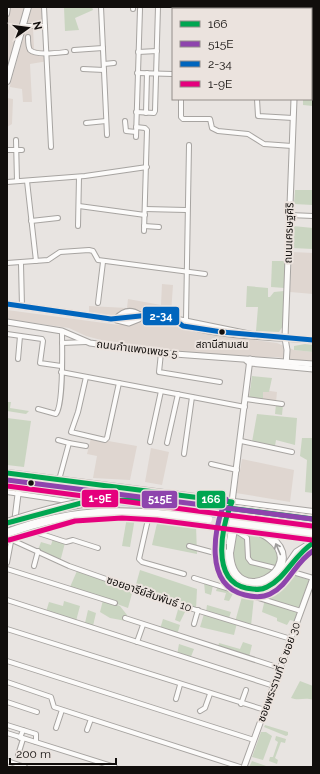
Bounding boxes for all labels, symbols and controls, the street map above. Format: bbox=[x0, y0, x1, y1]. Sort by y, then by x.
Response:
north arrow bbox=[8, 8, 48, 48]
legend bbox=[172, 8, 312, 100]
text: 166 bbox=[208, 17, 228, 31]
text: N bbox=[30, 20, 45, 31]
text: 515E bbox=[208, 37, 234, 51]
text: 2-34 bbox=[208, 57, 232, 71]
text: 1-9E bbox=[208, 77, 232, 91]
street label: ถนนเศรษฐศิริ bbox=[281, 202, 297, 264]
line badge: 2-34 bbox=[142, 306, 180, 326]
text: 2-34 bbox=[150, 310, 172, 323]
marker: สถานีสามเสน bbox=[217, 327, 227, 337]
street label: ถนนกำแพงเพชร 5 bbox=[96, 338, 178, 360]
place label: สถานีสามเสน bbox=[196, 339, 248, 350]
unlabelled marker bbox=[26, 478, 36, 488]
line badge: 1-9E bbox=[81, 489, 119, 508]
line badge: 515E bbox=[141, 490, 178, 509]
line badge: 166 bbox=[196, 490, 226, 509]
text: 1-9E bbox=[88, 492, 112, 505]
text: 515E bbox=[148, 493, 173, 506]
text: 166 bbox=[202, 493, 221, 506]
one-way arrow bbox=[274, 543, 281, 555]
street label: ซอยอารีย์สัมพันธ์ 10 bbox=[105, 573, 194, 615]
street label: ซอยพระรามที่ 6 ซอย 30 bbox=[253, 619, 303, 724]
scale bar bbox=[10, 740, 116, 766]
text: 200 m bbox=[16, 747, 51, 761]

